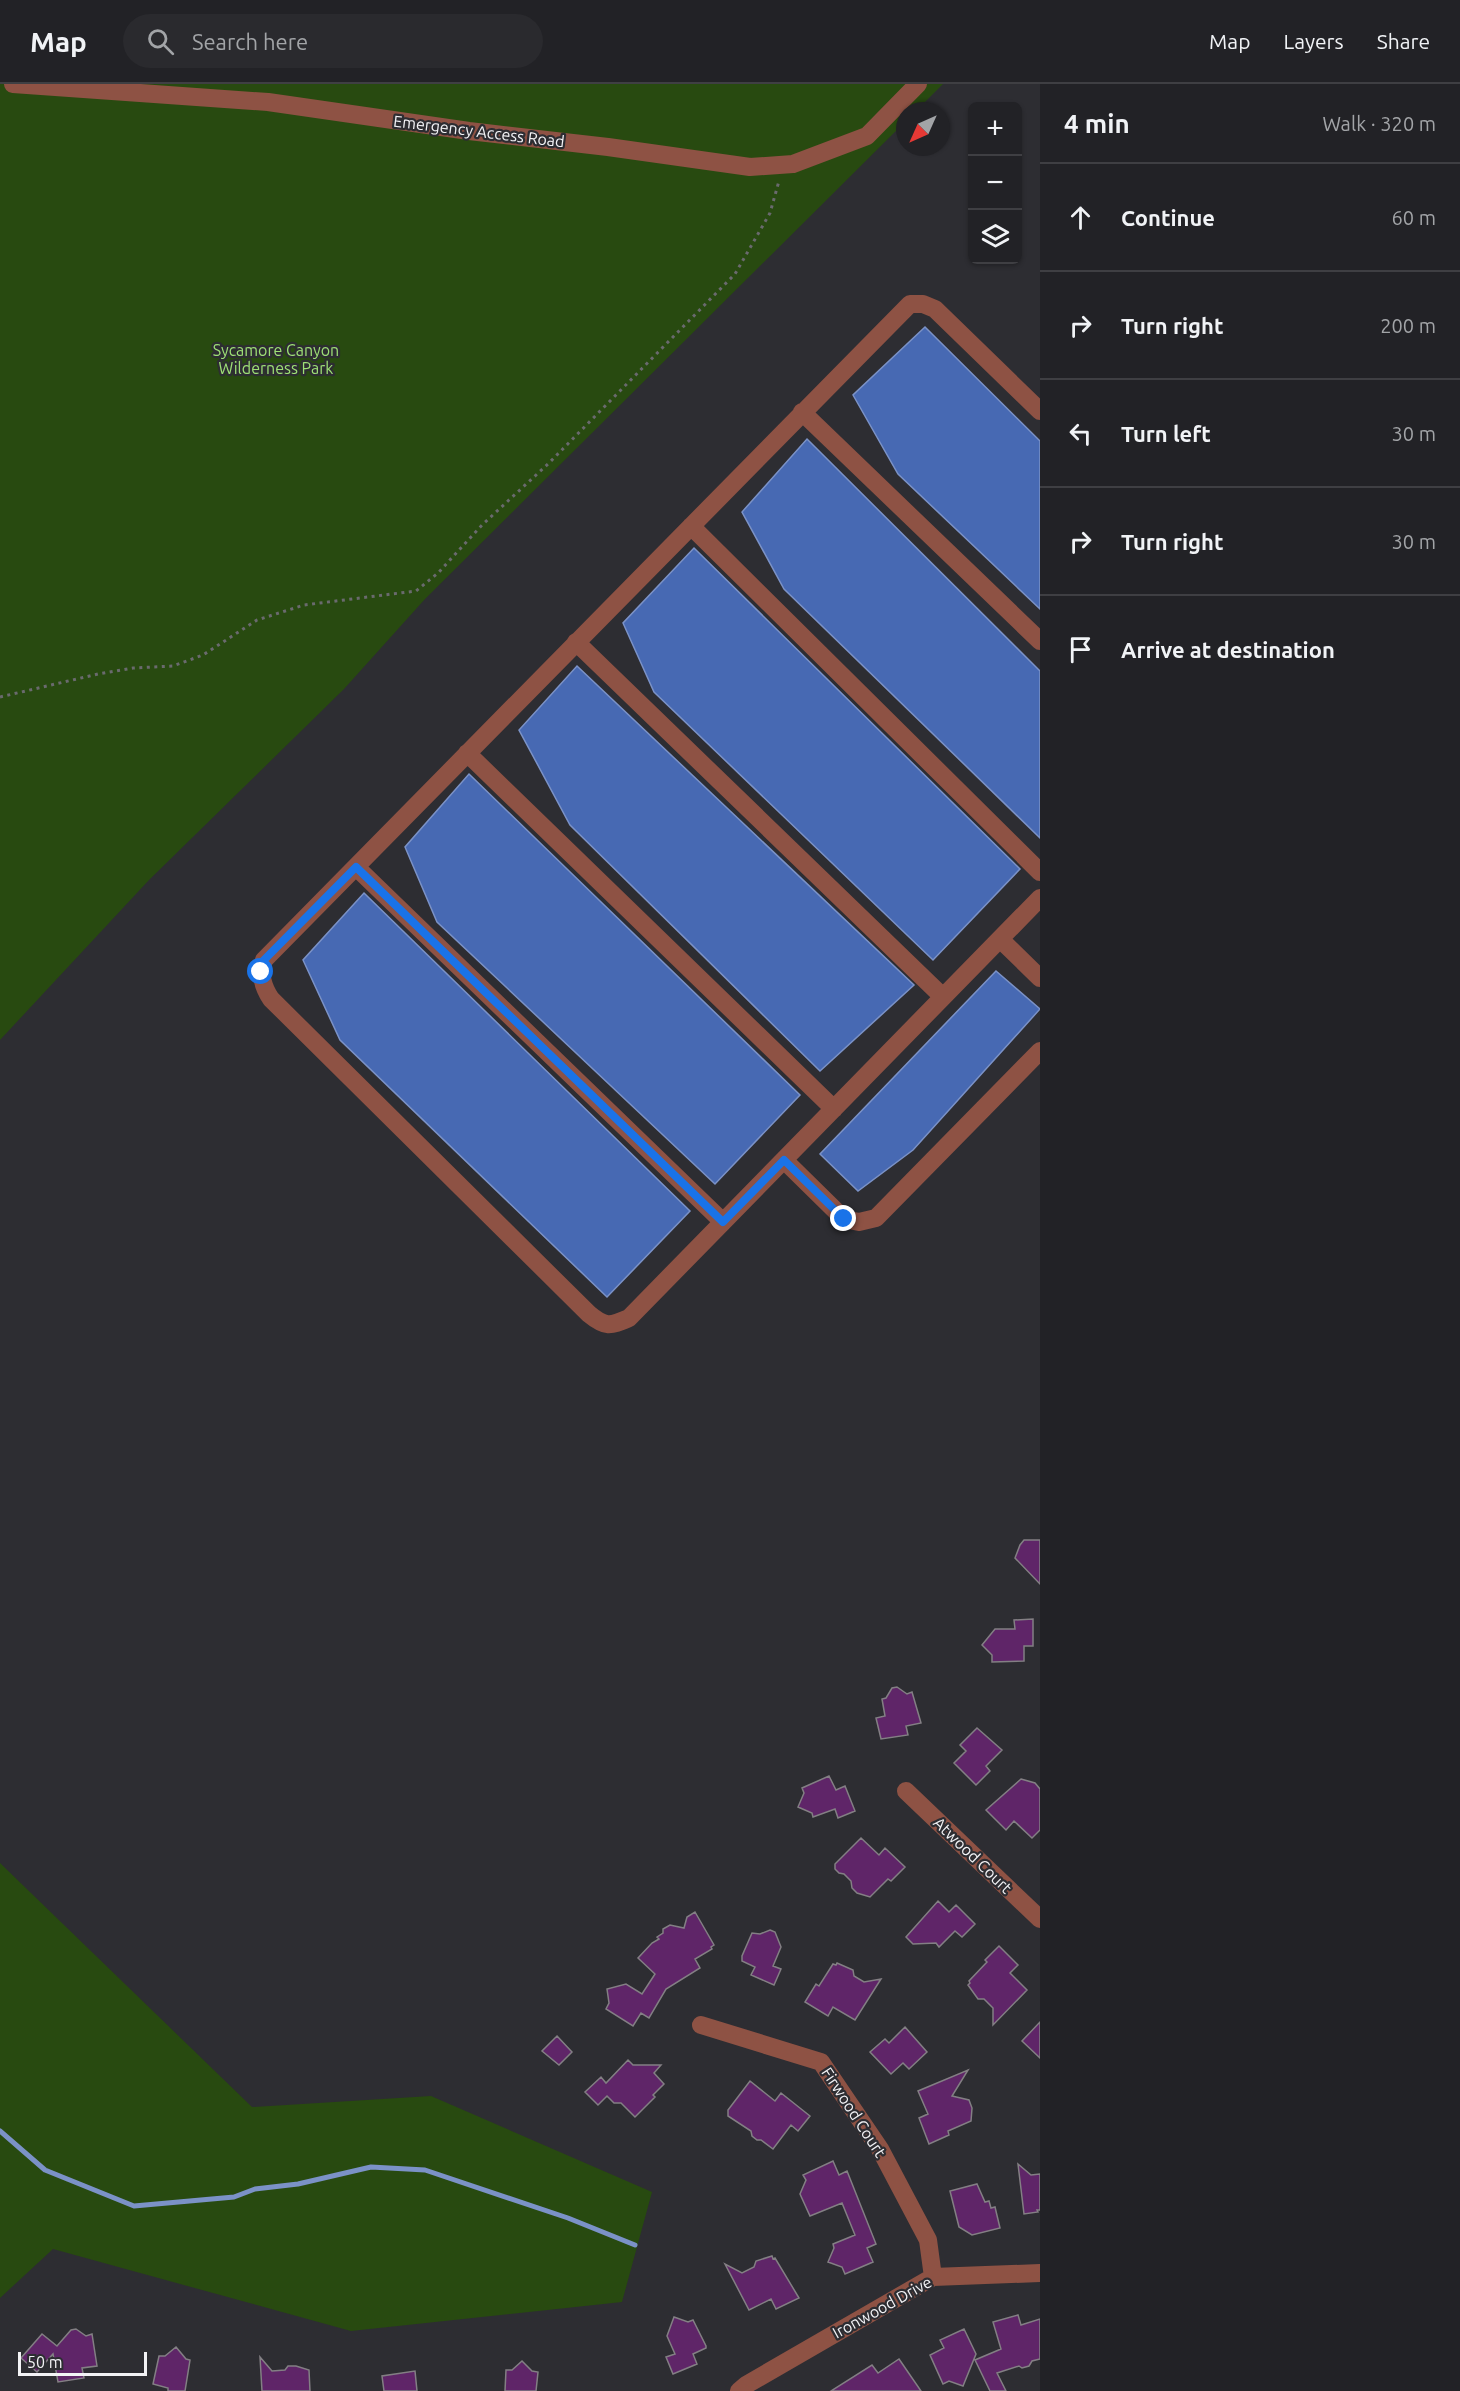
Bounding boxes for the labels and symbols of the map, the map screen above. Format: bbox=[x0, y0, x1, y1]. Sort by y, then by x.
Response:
north arrow bbox=[896, 102, 950, 156]
street label: Emergency Access Road bbox=[392, 112, 566, 150]
park label: Sycamore Canyon Wilderness Park bbox=[213, 341, 339, 377]
route start bbox=[247, 958, 273, 984]
route end bbox=[830, 1205, 856, 1231]
street label: Atwood Court bbox=[930, 1813, 1016, 1897]
street label: Firwood Court bbox=[818, 2064, 890, 2161]
street label: Ironwood Drive bbox=[829, 2272, 935, 2342]
scale bar bbox=[18, 2349, 147, 2376]

